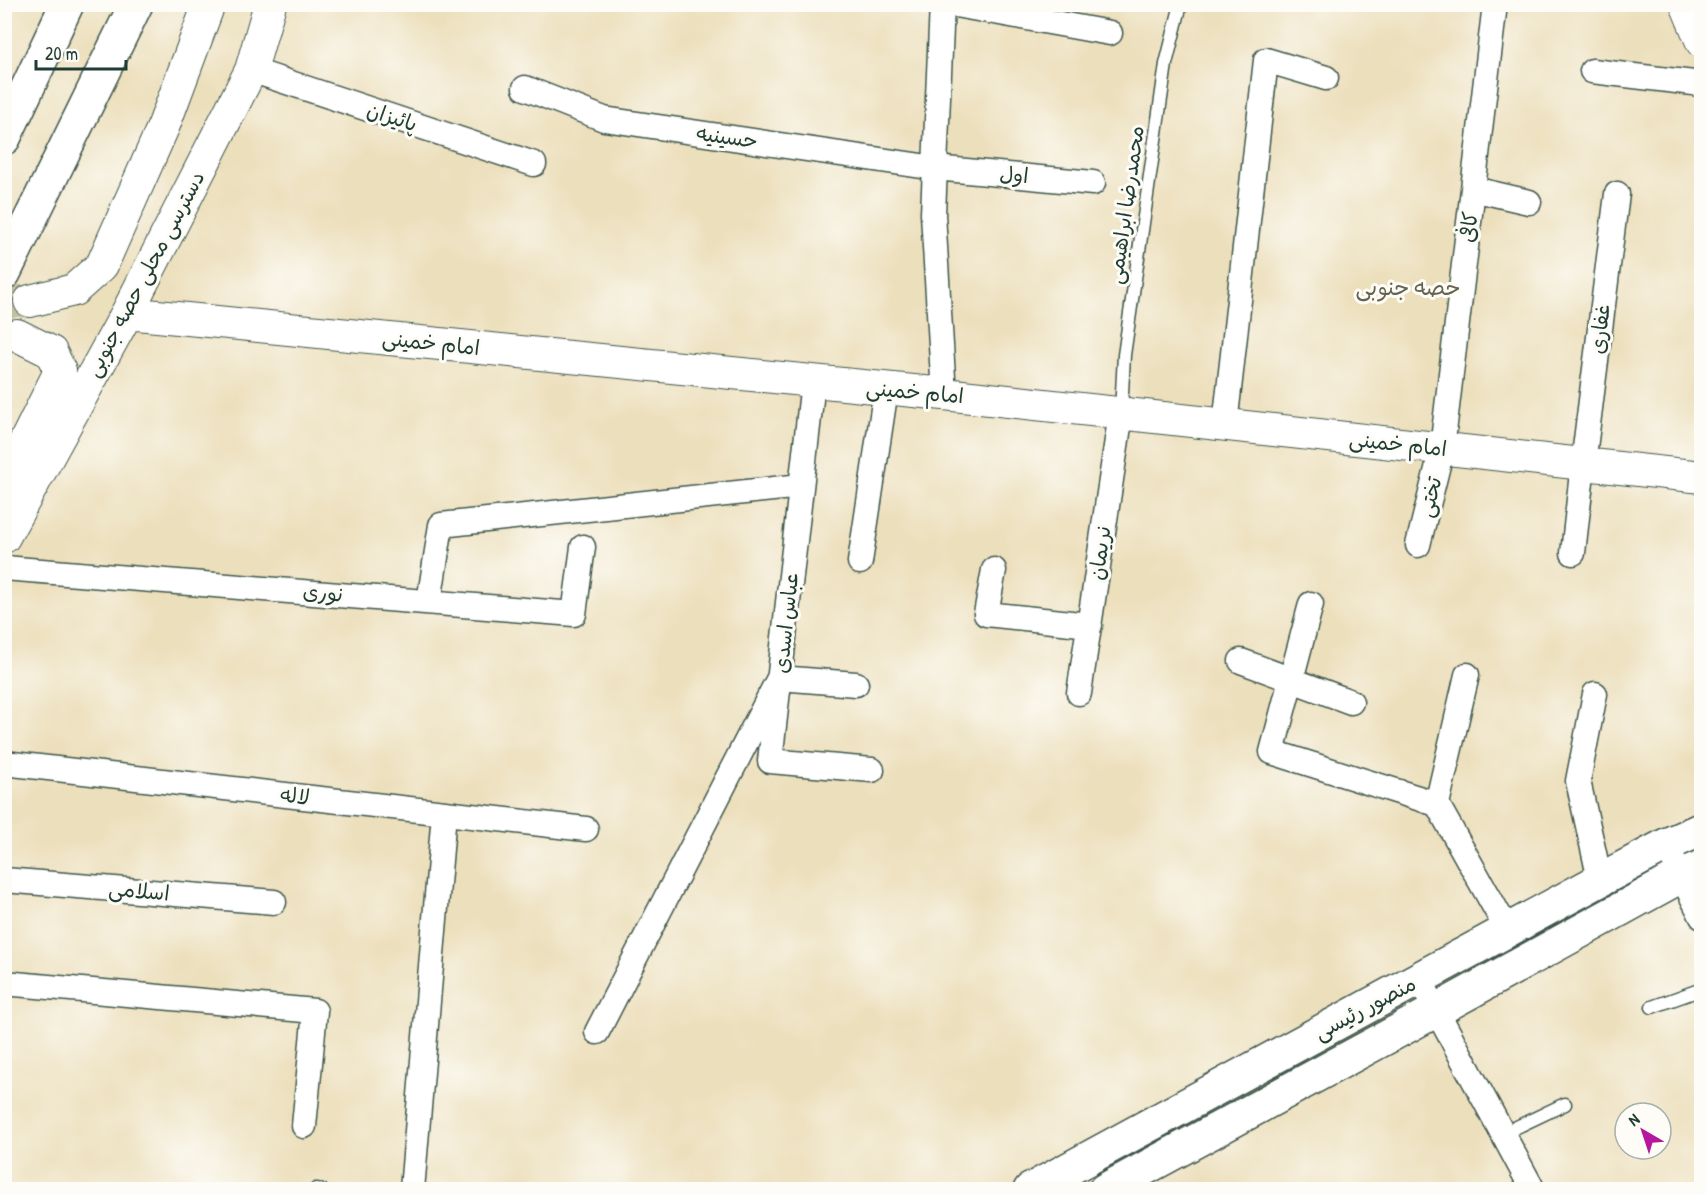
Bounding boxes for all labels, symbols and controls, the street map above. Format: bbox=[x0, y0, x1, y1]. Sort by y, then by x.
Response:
scale bar bbox=[36, 33, 126, 71]
text: 20 m bbox=[45, 41, 78, 66]
street label: پائیزان bbox=[363, 95, 421, 138]
street label: حسینیه bbox=[694, 118, 760, 155]
street label: محمدرضا ابراهیمی bbox=[1100, 124, 1151, 286]
street label: اول bbox=[998, 159, 1030, 190]
street label: دسترسی محلی حصه جنوبی bbox=[78, 166, 211, 382]
street label: کافی bbox=[1452, 210, 1485, 244]
district label: حصه جنوبی bbox=[1355, 272, 1461, 302]
street label: غفاری bbox=[1582, 302, 1617, 356]
street label: امام خمینی bbox=[381, 323, 481, 364]
street label: امام خمینی bbox=[865, 373, 965, 412]
street label: امام خمینی bbox=[1348, 424, 1448, 465]
street label: تختی bbox=[1411, 473, 1449, 520]
street label: نریمان bbox=[1081, 524, 1118, 582]
street label: عباس اسدی bbox=[766, 571, 805, 675]
street label: نوری bbox=[302, 576, 344, 609]
street label: لاله bbox=[279, 779, 311, 812]
street label: اسلامی bbox=[107, 873, 171, 908]
street label: منصور رئیسی bbox=[1309, 969, 1421, 1047]
north arrow bbox=[1613, 1101, 1673, 1161]
text: N bbox=[1623, 1108, 1644, 1131]

